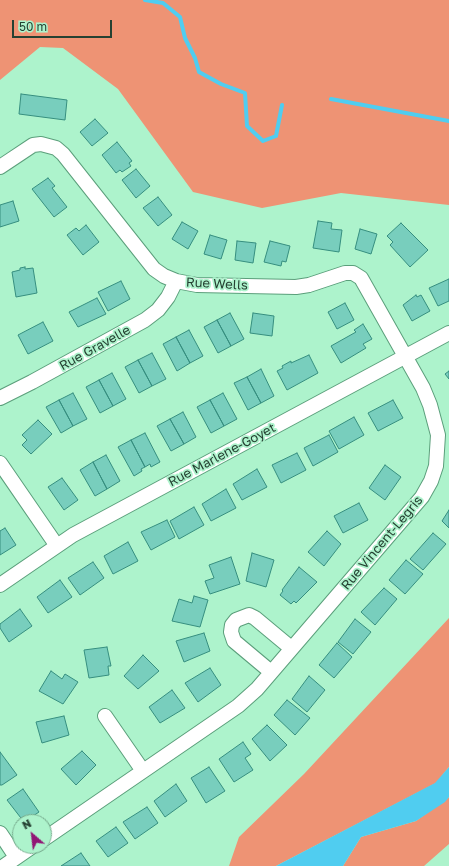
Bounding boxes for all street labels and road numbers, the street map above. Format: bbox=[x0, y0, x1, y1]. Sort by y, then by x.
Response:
street label: Rue Wells bbox=[186, 275, 248, 293]
street label: Rue Gravelle bbox=[57, 322, 133, 374]
street label: Rue Marlene-Goyet bbox=[166, 420, 278, 490]
street label: Rue Vincent-Legris bbox=[338, 493, 426, 593]

